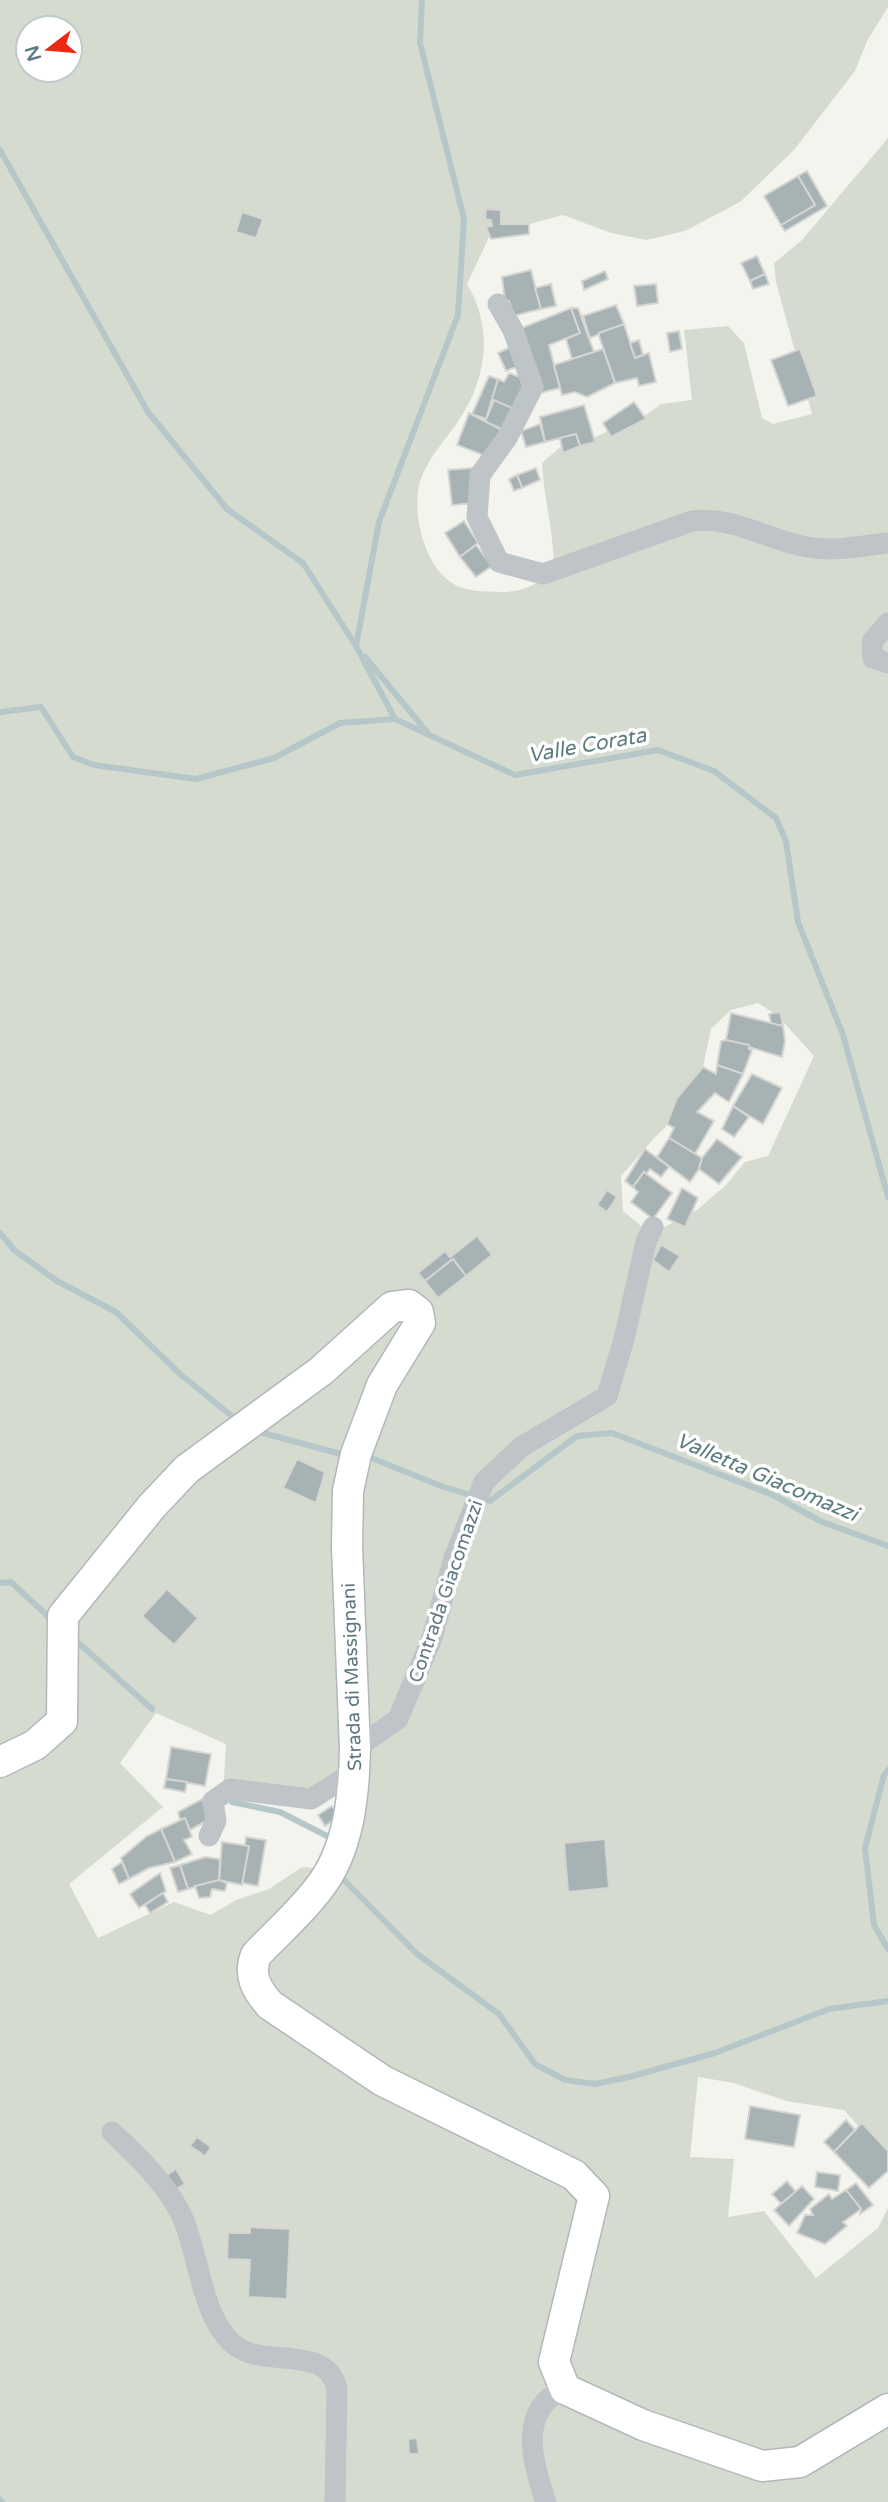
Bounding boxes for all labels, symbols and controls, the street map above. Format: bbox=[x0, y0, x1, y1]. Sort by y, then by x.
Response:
north arrow bbox=[14, 14, 84, 84]
text: N bbox=[21, 43, 46, 64]
water label: Valle Corata bbox=[526, 723, 649, 768]
water label: Valletta Giacomazzi bbox=[672, 1428, 864, 1528]
street label: Contrada Giacomazzi bbox=[404, 1497, 488, 1686]
street label: Strada di Massignani bbox=[338, 1582, 366, 1771]

